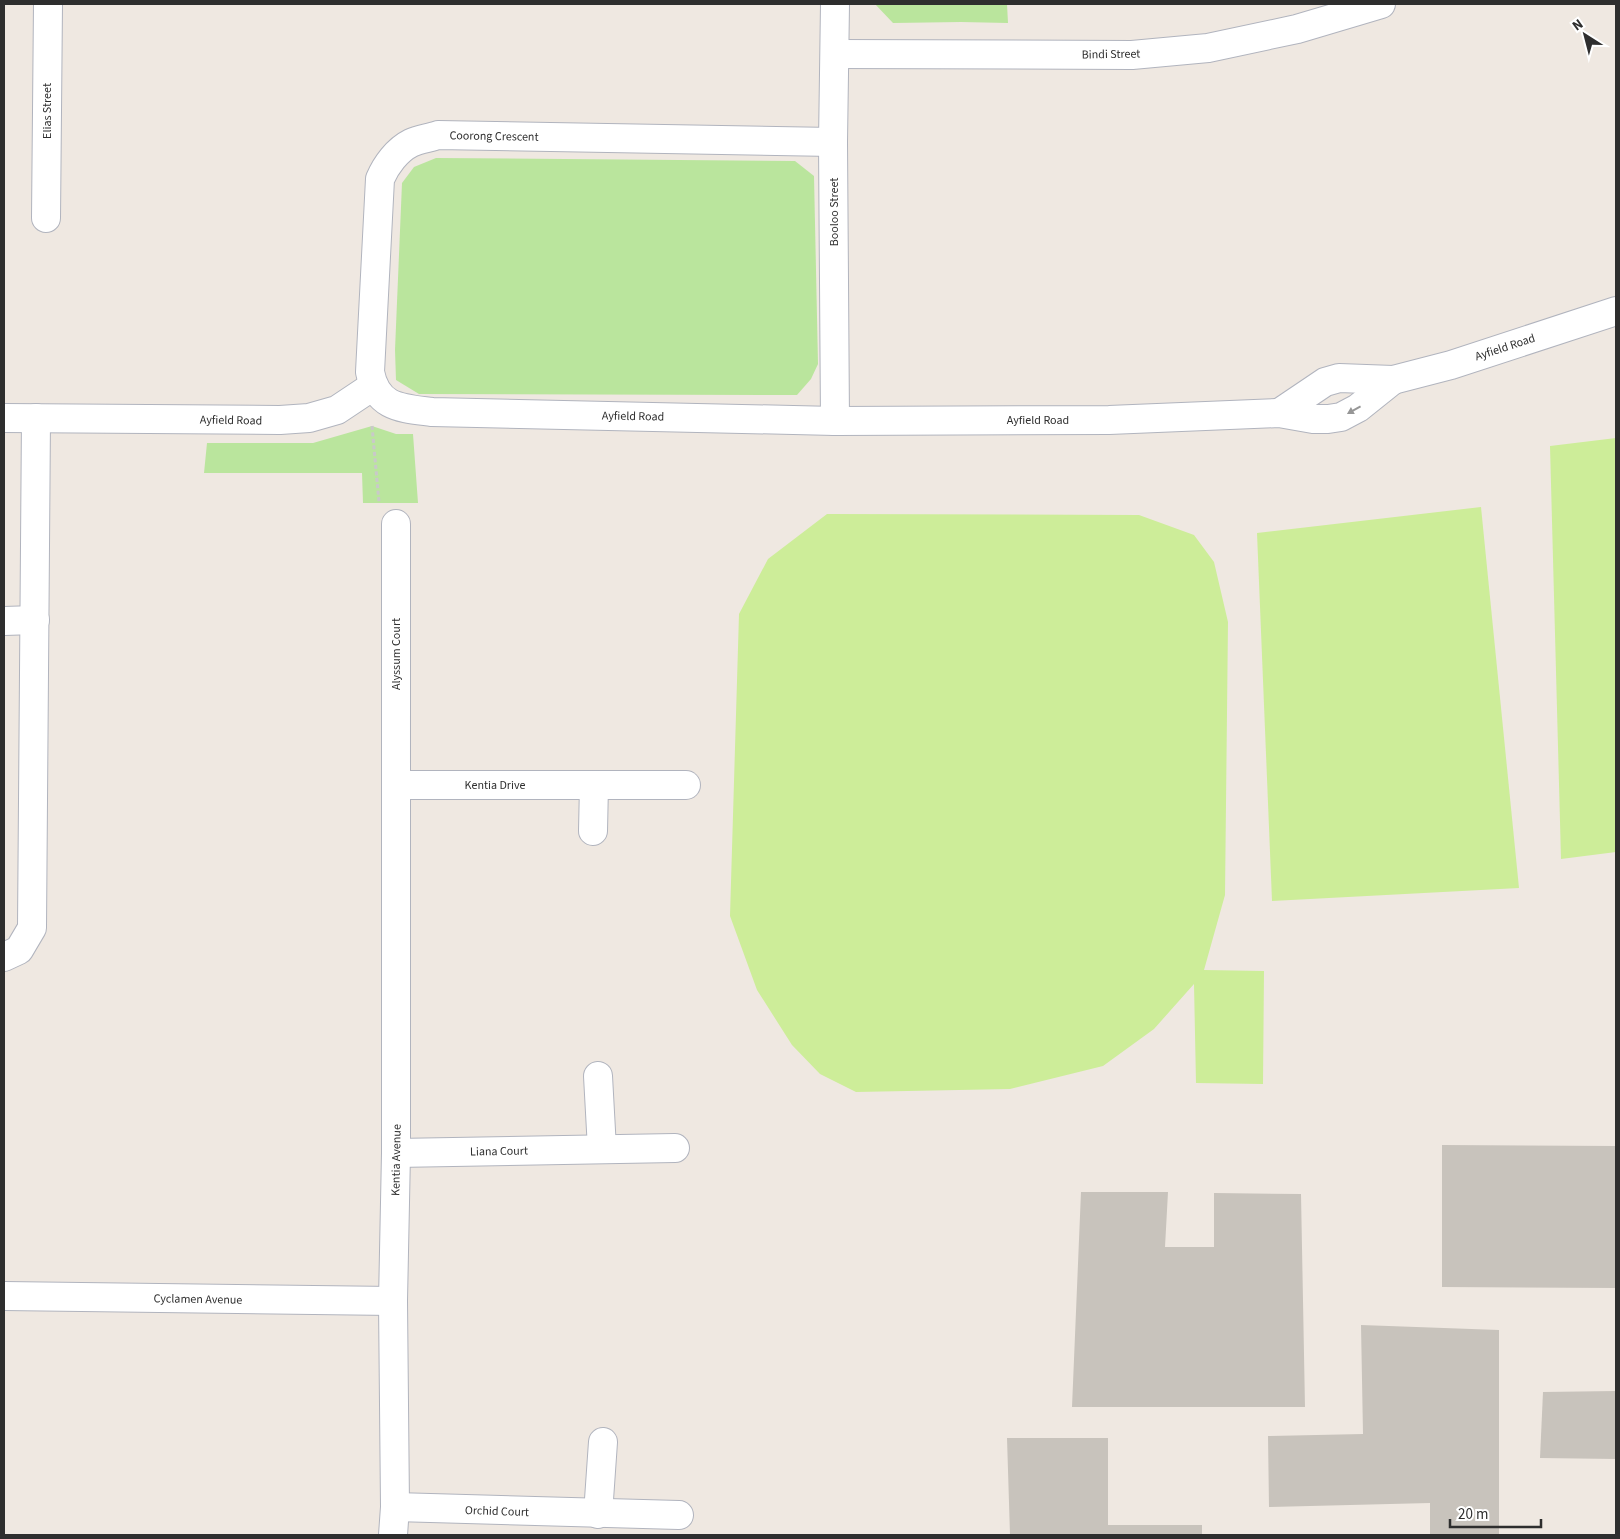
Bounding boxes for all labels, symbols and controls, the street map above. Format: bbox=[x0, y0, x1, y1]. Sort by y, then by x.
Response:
north arrow bbox=[1560, 10, 1610, 60]
text: N bbox=[1568, 14, 1588, 36]
street label: Bindi Street bbox=[1082, 45, 1140, 64]
street label: Elias Street bbox=[39, 83, 56, 139]
street label: Coorong Crescent bbox=[449, 127, 539, 146]
street label: Booloo Street bbox=[826, 178, 843, 246]
street label: Ayfield Road bbox=[1473, 330, 1537, 365]
one-way arrow bbox=[1347, 405, 1361, 414]
street label: Ayfield Road bbox=[602, 407, 664, 426]
street label: Ayfield Road bbox=[200, 411, 262, 430]
street label: Ayfield Road bbox=[1007, 412, 1069, 429]
street label: Alyssum Court bbox=[388, 618, 405, 690]
street label: Kentia Drive bbox=[465, 777, 525, 794]
street label: Kentia Avenue bbox=[387, 1124, 406, 1196]
street label: Liana Court bbox=[470, 1142, 528, 1161]
street label: Cyclamen Avenue bbox=[154, 1290, 243, 1309]
scale bar bbox=[1450, 1496, 1541, 1528]
street label: Orchid Court bbox=[465, 1502, 529, 1521]
text: 20 m bbox=[1458, 1504, 1488, 1525]

